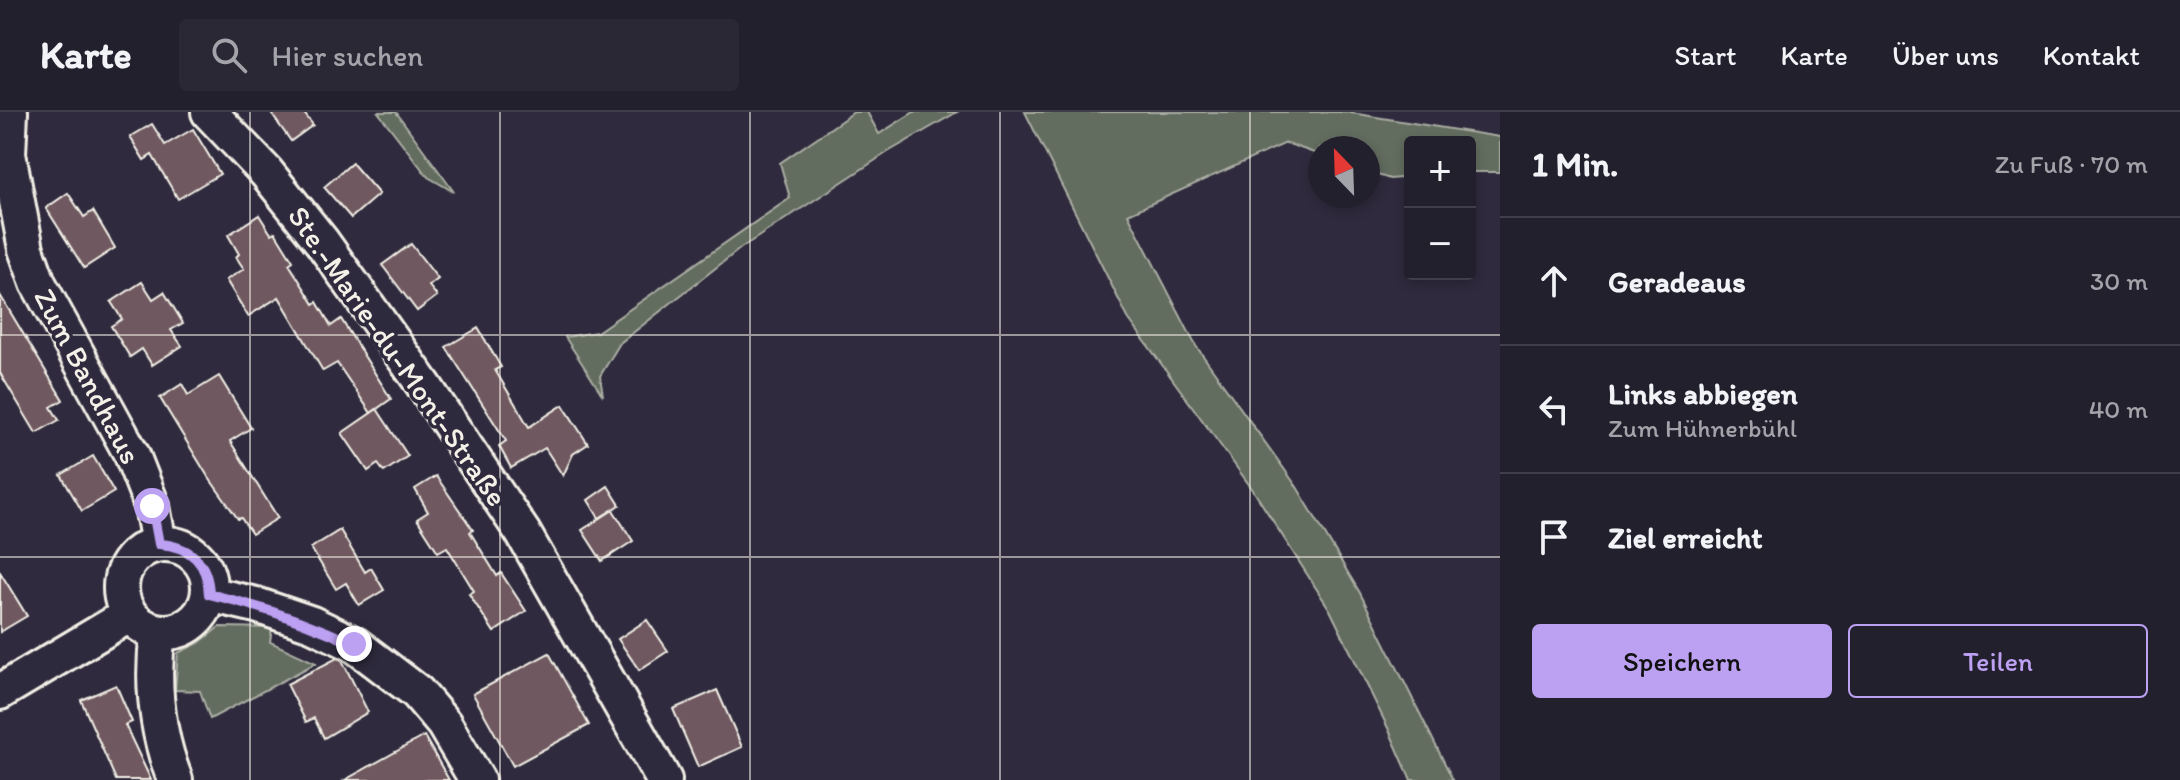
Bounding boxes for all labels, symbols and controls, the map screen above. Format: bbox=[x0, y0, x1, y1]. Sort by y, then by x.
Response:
search box bbox=[179, 19, 739, 91]
text: Karte bbox=[40, 32, 131, 78]
icon: search bbox=[207, 33, 251, 77]
text: Hier suchen bbox=[271, 37, 423, 74]
text: Start bbox=[1675, 38, 1737, 72]
text: Karte bbox=[1781, 38, 1848, 72]
text: Über uns bbox=[1892, 38, 1999, 72]
text: Kontakt bbox=[2043, 38, 2140, 72]
north arrow bbox=[1308, 136, 1380, 208]
map controls bbox=[1404, 136, 1476, 280]
button: + bbox=[1404, 136, 1476, 208]
text: 1 Min. bbox=[1532, 144, 1618, 185]
text: Zu Fuß · 70 m bbox=[1995, 148, 2148, 180]
street label: Ste.-Marie-du-Mont-Straße bbox=[280, 199, 516, 513]
button: − bbox=[1404, 208, 1476, 280]
icon: ahead bbox=[1532, 259, 1576, 303]
text: Geradeaus bbox=[1608, 263, 1746, 300]
text: 30 m bbox=[2090, 265, 2148, 297]
street label: Zum Bandhaus bbox=[26, 282, 150, 470]
text: Links abbiegen bbox=[1608, 375, 1798, 412]
icon: left bbox=[1532, 387, 1576, 431]
text: 40 m bbox=[2089, 393, 2148, 425]
text: Zum Hühnerbühl bbox=[1608, 412, 1797, 444]
route start bbox=[134, 488, 170, 524]
icon: arrive bbox=[1532, 515, 1576, 559]
text: Ziel erreicht bbox=[1608, 519, 1763, 556]
button: Speichern bbox=[1532, 624, 1832, 698]
button: Teilen bbox=[1848, 624, 2148, 698]
route end bbox=[336, 626, 372, 662]

